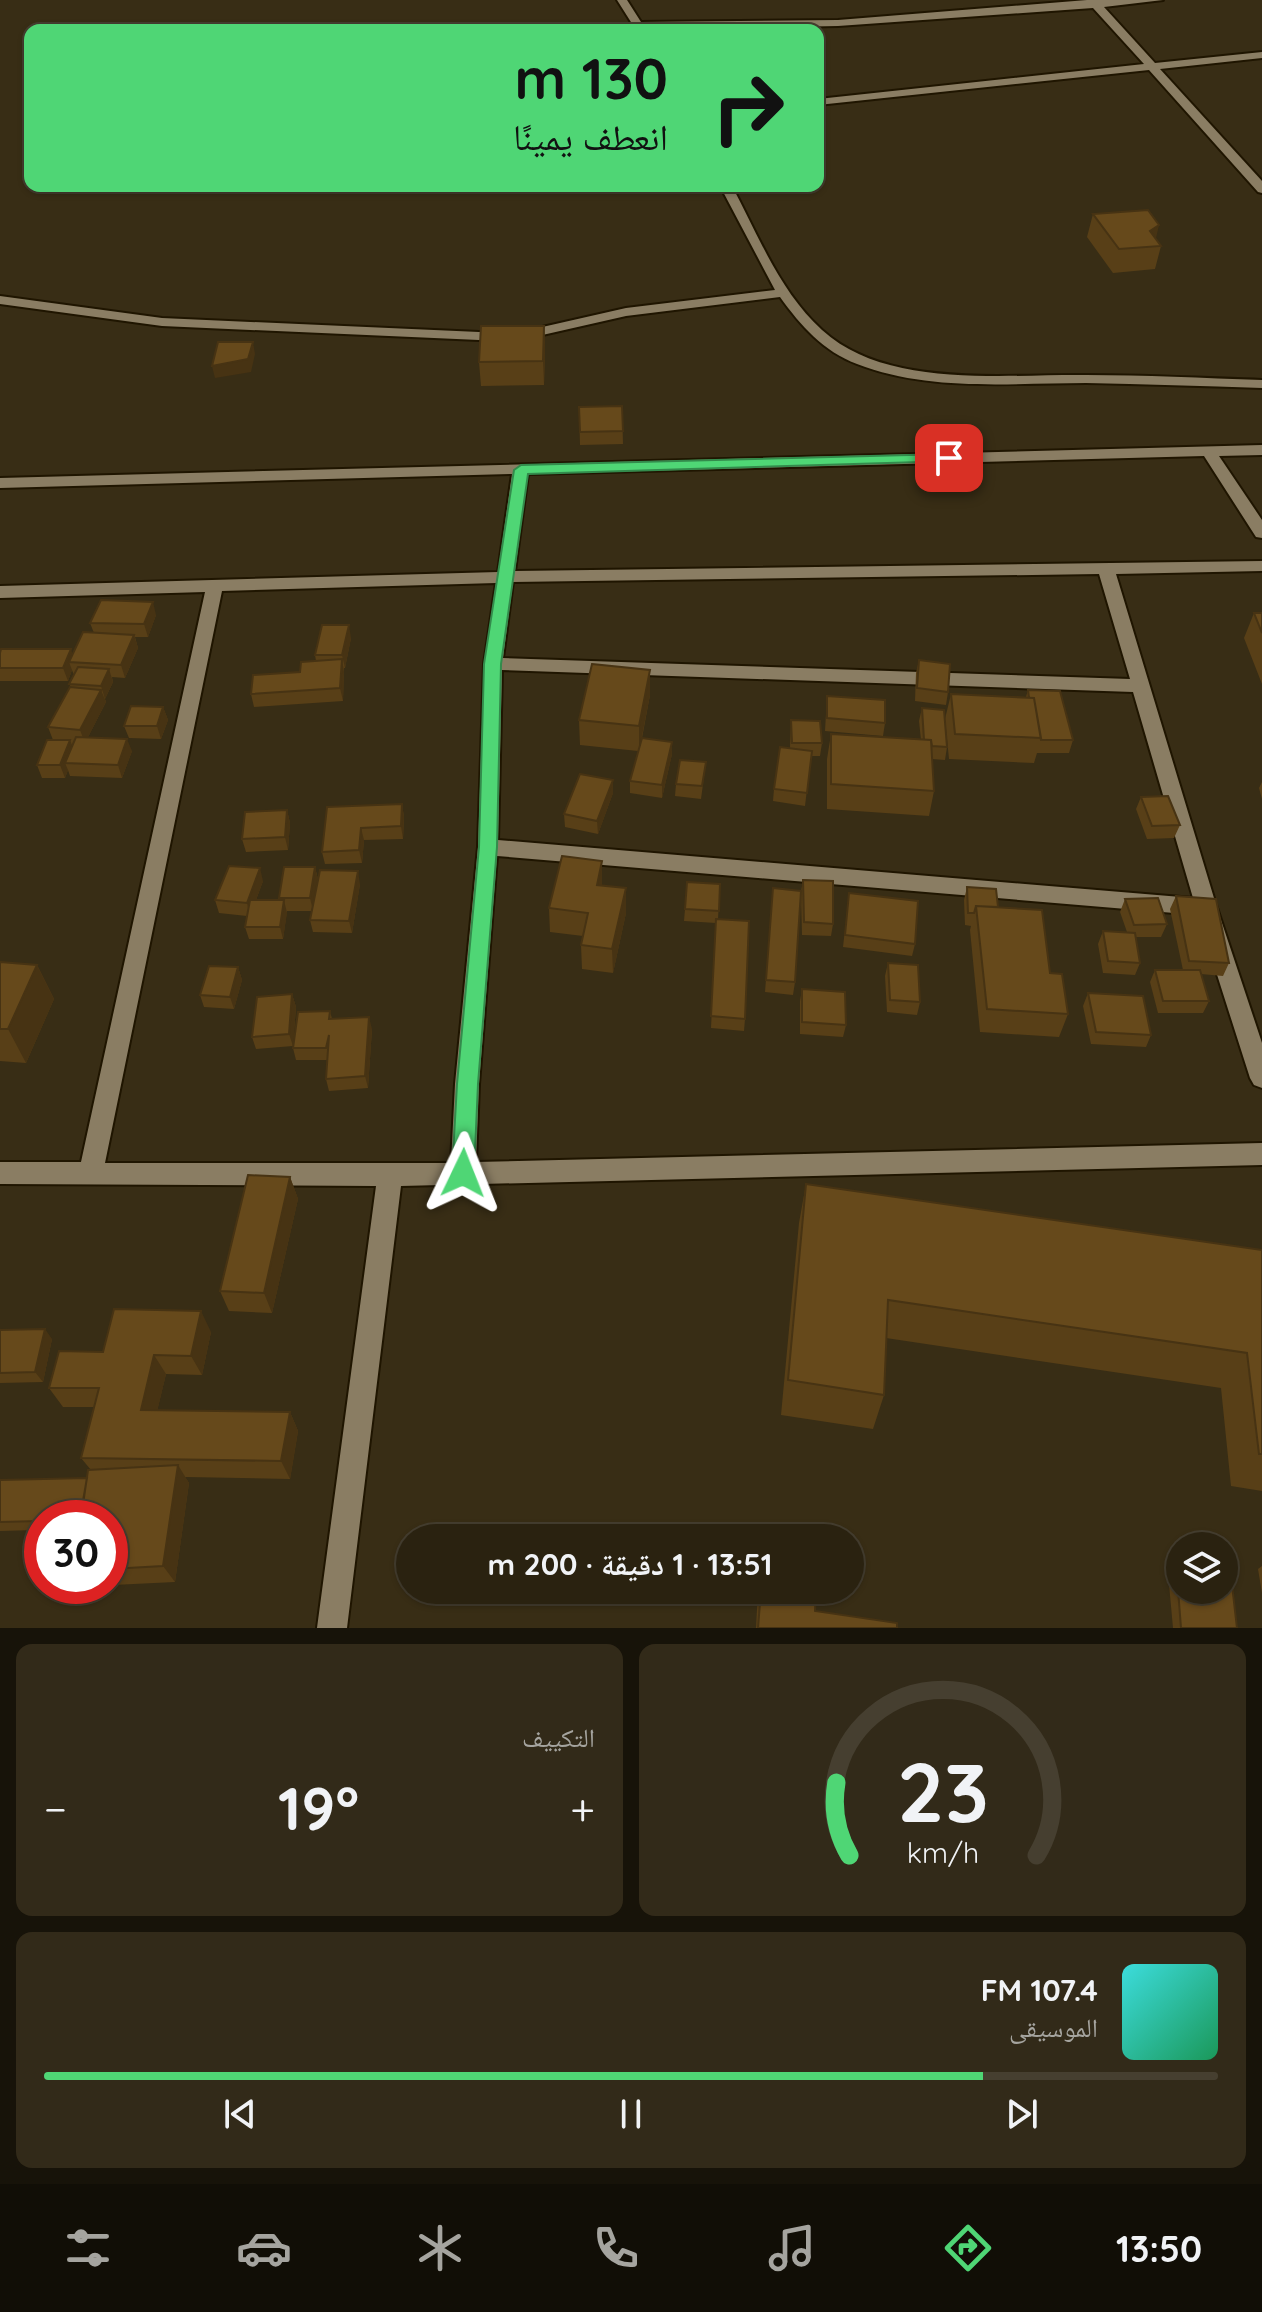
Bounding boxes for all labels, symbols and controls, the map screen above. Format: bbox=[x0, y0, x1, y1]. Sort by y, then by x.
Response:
text: 130 m bbox=[514, 43, 668, 113]
icon: right bbox=[696, 56, 800, 160]
text: انعطف يمينًا bbox=[513, 114, 668, 159]
pin bbox=[915, 424, 983, 492]
icon: arrive bbox=[927, 436, 971, 480]
position arrow bbox=[421, 1131, 505, 1215]
speed limit sign: 30 bbox=[24, 1500, 128, 1604]
map controls bbox=[1166, 1532, 1238, 1604]
button: layers bbox=[1166, 1532, 1238, 1604]
text: 13:51 · 1 دقيقة · 200 m bbox=[488, 1545, 772, 1583]
text: التكييف bbox=[522, 1721, 595, 1754]
text: 23 bbox=[896, 1739, 989, 1843]
text: 19° bbox=[278, 1770, 359, 1845]
text: − bbox=[44, 1781, 67, 1836]
text: + bbox=[570, 1781, 595, 1836]
text: km/h bbox=[906, 1834, 979, 1870]
text: 107.4 FM bbox=[981, 1971, 1098, 2009]
text: الموسيقى bbox=[1009, 2011, 1098, 2044]
icon: previous bbox=[218, 2092, 262, 2136]
icon: pause bbox=[609, 2092, 653, 2136]
icon: next bbox=[1000, 2092, 1044, 2136]
icon: filters bbox=[60, 2220, 116, 2276]
icon: car bbox=[236, 2220, 292, 2276]
icon: climate bbox=[412, 2220, 468, 2276]
icon: phone bbox=[588, 2220, 644, 2276]
icon: music bbox=[764, 2220, 820, 2276]
icon: directions bbox=[940, 2220, 996, 2276]
text: 13:50 bbox=[1116, 2226, 1202, 2271]

